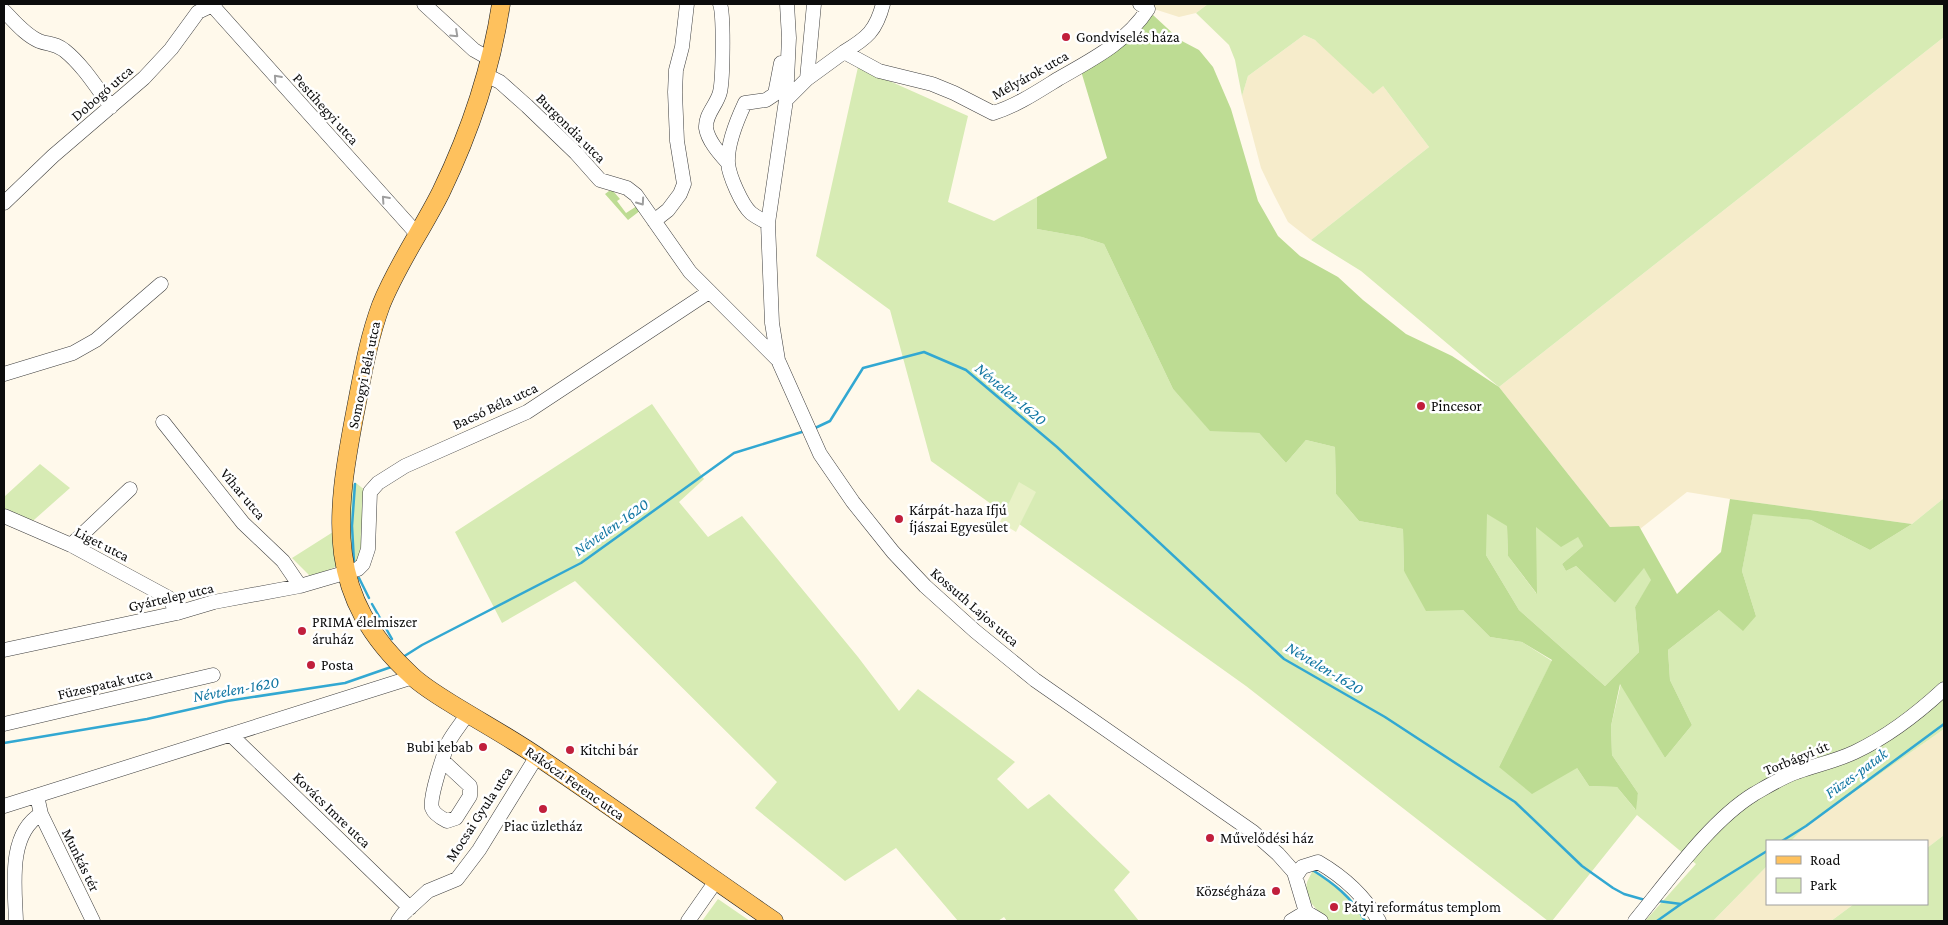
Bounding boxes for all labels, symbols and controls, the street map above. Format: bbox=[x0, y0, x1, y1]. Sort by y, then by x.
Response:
one-way arrow bbox=[450, 28, 459, 37]
place label: Gondviselés háza bbox=[1076, 29, 1180, 45]
marker: Gondviselés háza bbox=[1060, 31, 1072, 43]
street label: Mélyárok utca bbox=[989, 47, 1072, 104]
street label: Dobogó utca bbox=[68, 62, 137, 125]
street label: Pestihegyi utca bbox=[289, 70, 362, 149]
one-way arrow bbox=[274, 75, 283, 84]
street label: Burgondia utca bbox=[532, 90, 609, 167]
one-way arrow bbox=[382, 196, 391, 205]
one-way arrow bbox=[635, 197, 644, 206]
street label: Somogyi Béla utca bbox=[345, 320, 384, 430]
water label: Névtelen-1620 bbox=[972, 359, 1050, 429]
street label: Bacsó Béla utca bbox=[450, 379, 540, 433]
place label: Pincesor bbox=[1431, 398, 1483, 414]
marker: Pincesor bbox=[1415, 400, 1427, 412]
street label: Vihar utca bbox=[217, 465, 269, 523]
water label: Névtelen-1620 bbox=[570, 495, 652, 559]
place label: Kárpát-haza Ifjú Íjászai Egyesület bbox=[909, 502, 1009, 536]
marker: Kárpát-haza Ifjú Íjászai Egyesület bbox=[893, 513, 905, 525]
street label: Liget utca bbox=[72, 523, 132, 565]
street label: Kossuth Lajos utca bbox=[927, 564, 1022, 650]
street label: Gyártelep utca bbox=[127, 579, 215, 616]
place label: PRIMA élelmiszer áruház bbox=[312, 614, 418, 647]
marker: PRIMA élelmiszer áruház bbox=[296, 625, 308, 637]
water label: Névtelen-1620 bbox=[1283, 638, 1367, 698]
place label: Posta bbox=[321, 657, 353, 673]
marker: Posta bbox=[305, 659, 317, 671]
street label: Füzespatak utca bbox=[56, 665, 154, 704]
water label: Névtelen-1620 bbox=[191, 673, 281, 705]
street label: Torbágyi út bbox=[1761, 737, 1832, 779]
place label: Bubi kebab bbox=[406, 739, 473, 755]
marker: Bubi kebab bbox=[477, 741, 489, 753]
place label: Kitchi bár bbox=[580, 742, 639, 758]
street label: Rákóczi Ferenc utca bbox=[522, 743, 628, 823]
marker: Kitchi bár bbox=[564, 744, 576, 756]
water label: Füzes-patak bbox=[1821, 744, 1892, 802]
street label: Mocsai Gyula utca bbox=[442, 764, 516, 865]
street label: Kovács Imre utca bbox=[290, 769, 374, 851]
marker: Piac üzletház bbox=[537, 803, 549, 815]
place label: Piac üzletház bbox=[504, 818, 582, 834]
street label: Munkás tér bbox=[59, 826, 103, 895]
place label: Művelődési ház bbox=[1220, 830, 1314, 846]
marker: Művelődési ház bbox=[1204, 832, 1216, 844]
legend bbox=[1766, 840, 1928, 905]
text: Road bbox=[1810, 852, 1841, 868]
text: Park bbox=[1810, 877, 1837, 893]
place label: Községháza bbox=[1196, 883, 1266, 900]
marker: Községháza bbox=[1270, 885, 1282, 897]
place label: Pátyi református templom bbox=[1344, 899, 1501, 916]
marker: Pátyi református templom bbox=[1328, 901, 1340, 913]

